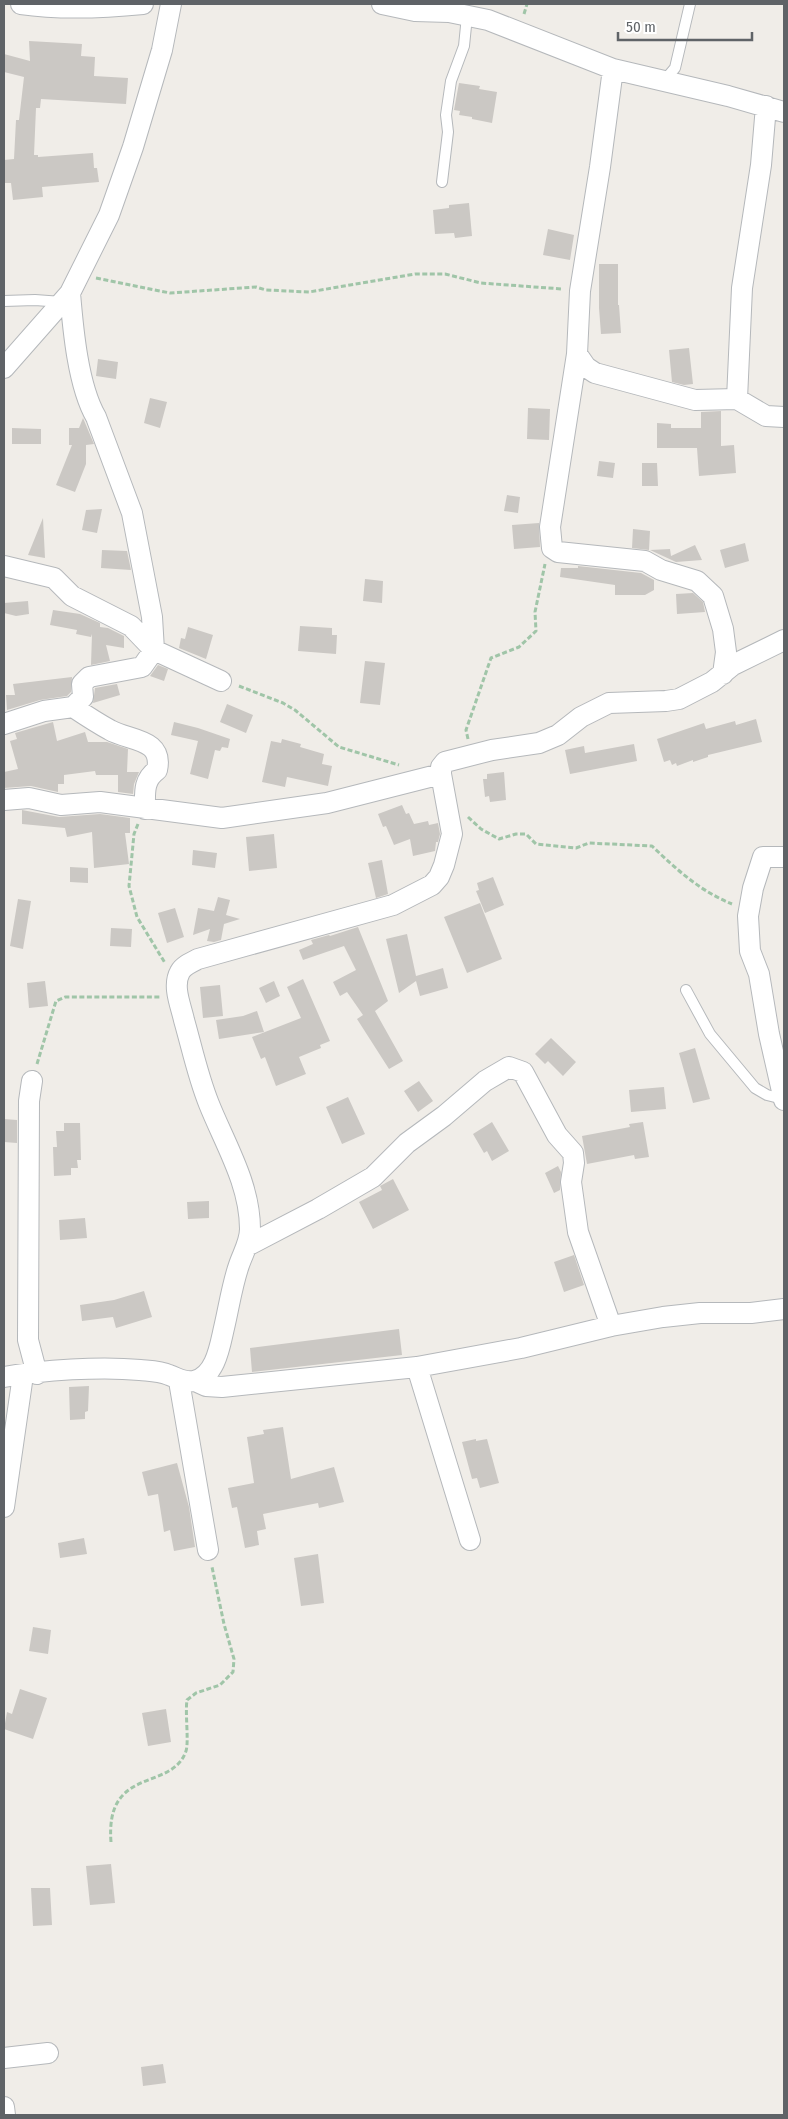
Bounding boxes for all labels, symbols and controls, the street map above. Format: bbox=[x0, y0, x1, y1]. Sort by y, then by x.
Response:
scale bar bbox=[618, 10, 752, 42]
text: 50 m bbox=[626, 18, 656, 36]

